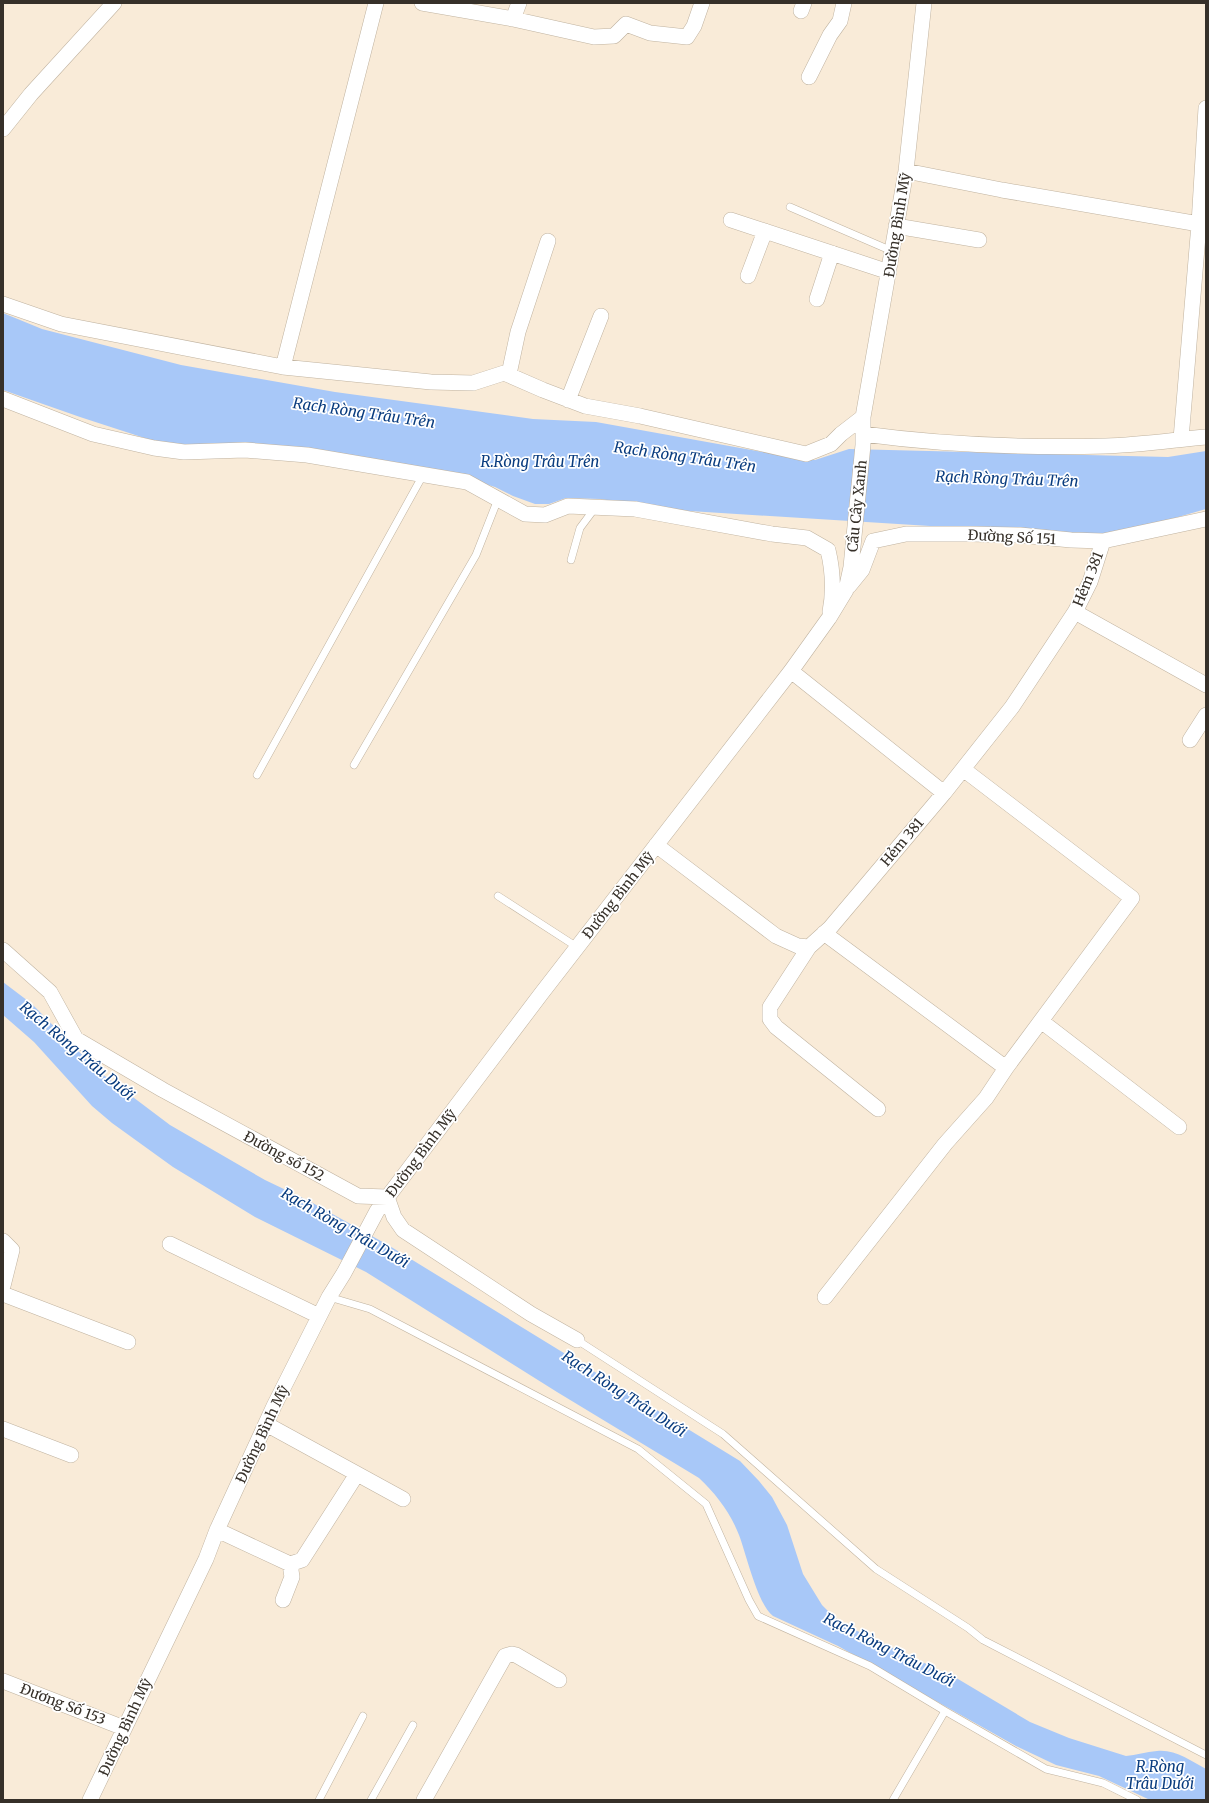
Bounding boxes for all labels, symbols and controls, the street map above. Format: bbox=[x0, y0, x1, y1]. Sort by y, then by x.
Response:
street label: Đường Bình Mỹ bbox=[880, 170, 914, 279]
water label: Rạch Ròng Trâu Trên bbox=[292, 393, 436, 432]
water label: Rạch Ròng Trâu Trên bbox=[613, 437, 757, 476]
water label: R.Ròng Trâu Trên bbox=[481, 452, 599, 471]
street label: Cầu Cây Xanh bbox=[843, 459, 871, 553]
water label: Rạch Ròng Trâu Trên bbox=[935, 467, 1079, 490]
street label: Đường Số 151 bbox=[967, 526, 1057, 548]
street label: Hẻm 381 bbox=[1069, 549, 1107, 609]
street label: Hẻm 381 bbox=[877, 814, 927, 870]
street label: Đường Bình Mỹ bbox=[578, 847, 658, 942]
water label: Rạch Ròng Trâu Dưới bbox=[16, 997, 139, 1104]
street label: Đường Bình Mỹ bbox=[382, 1105, 461, 1201]
street label: Đường số 152 bbox=[240, 1127, 328, 1185]
water label: Rạch Ròng Trâu Dưới bbox=[278, 1183, 413, 1272]
water label: Rạch Ròng Trâu Dưới bbox=[559, 1346, 690, 1441]
street label: Đường Bình Mỹ bbox=[231, 1381, 293, 1486]
water label: Rạch Ròng Trâu Dưới bbox=[821, 1608, 958, 1691]
street label: Đường Bình Mỹ bbox=[94, 1674, 156, 1779]
street label: Đương Số 153 bbox=[18, 1679, 108, 1729]
water label: R.Ròng Trâu Dưới bbox=[1126, 1757, 1194, 1793]

